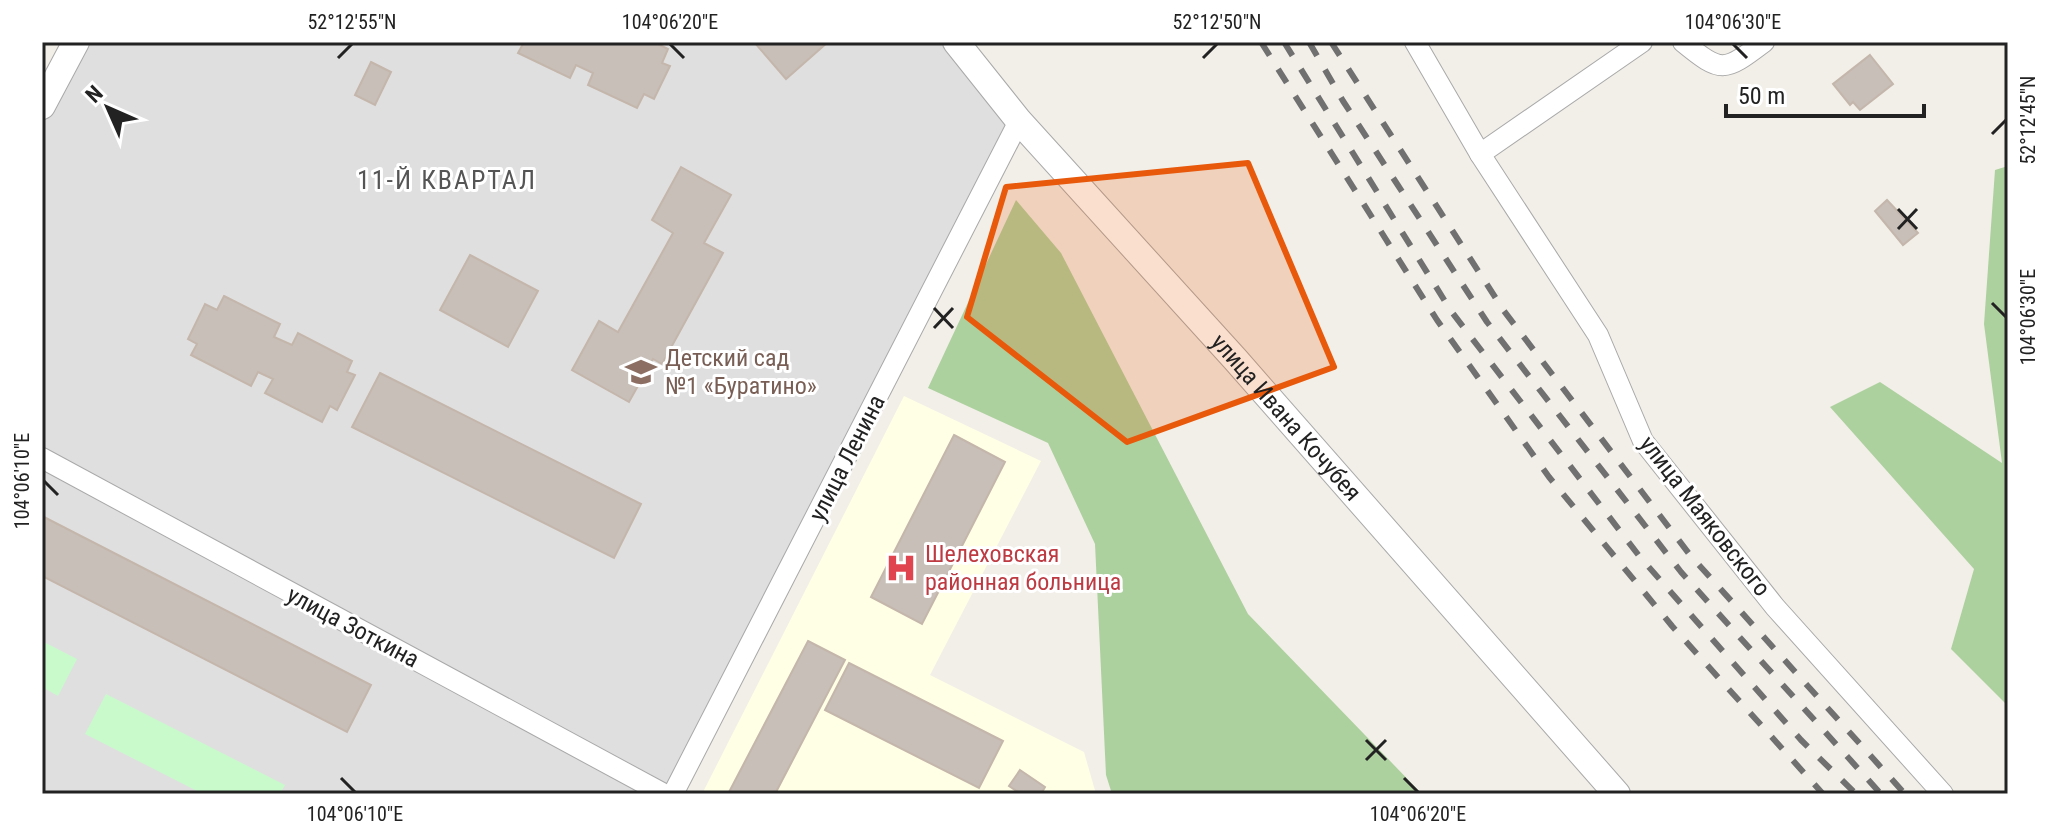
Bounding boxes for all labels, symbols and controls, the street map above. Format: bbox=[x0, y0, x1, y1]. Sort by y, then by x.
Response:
text: 52°12'55"N bbox=[307, 10, 397, 34]
text: 104°06'20"E bbox=[622, 10, 718, 34]
text: 52°12'50"N bbox=[1172, 10, 1262, 34]
text: 104°06'30"E bbox=[1685, 10, 1781, 34]
north arrow bbox=[68, 68, 148, 148]
scale bar bbox=[1726, 68, 1924, 118]
text: 52°12'45"N bbox=[2016, 75, 2040, 165]
text: N bbox=[81, 81, 108, 108]
text: 50 m bbox=[1738, 82, 1785, 110]
district label: 11-Й КВАРТАЛ bbox=[357, 165, 537, 195]
text: 104°06'30"E bbox=[2016, 269, 2040, 365]
street label: улица Ивана Кочубея bbox=[1205, 328, 1367, 506]
place label: Детский сад №1 «Буратино» bbox=[665, 344, 817, 400]
school or university icon: Детский сад №1 «Буратино» bbox=[624, 355, 658, 389]
street label: улица Ленина bbox=[803, 390, 891, 526]
street label: улица Маяковского bbox=[1634, 430, 1776, 602]
text: 104°06'10"E bbox=[10, 433, 34, 529]
place label: Шелеховская районная больница bbox=[925, 540, 1121, 596]
hospital icon: Шелеховская районная больница bbox=[884, 551, 918, 585]
street label: улица Зоткина bbox=[282, 580, 424, 674]
text: 104°06'10"E bbox=[307, 802, 403, 826]
text: 104°06'20"E bbox=[1370, 802, 1466, 826]

